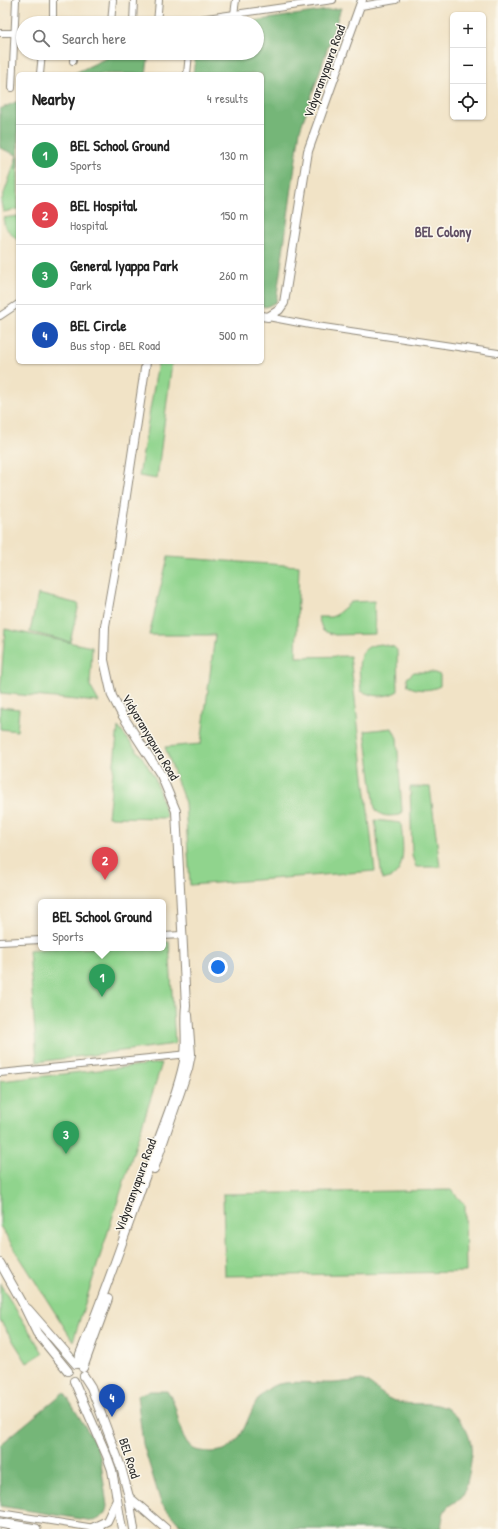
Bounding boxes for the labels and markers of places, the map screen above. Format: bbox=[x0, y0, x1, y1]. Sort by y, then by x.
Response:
pin: 2 bbox=[92, 847, 118, 880]
pin: 1 bbox=[89, 964, 115, 997]
pin: 3 bbox=[53, 1121, 79, 1154]
pin: 4 bbox=[99, 1384, 125, 1417]

